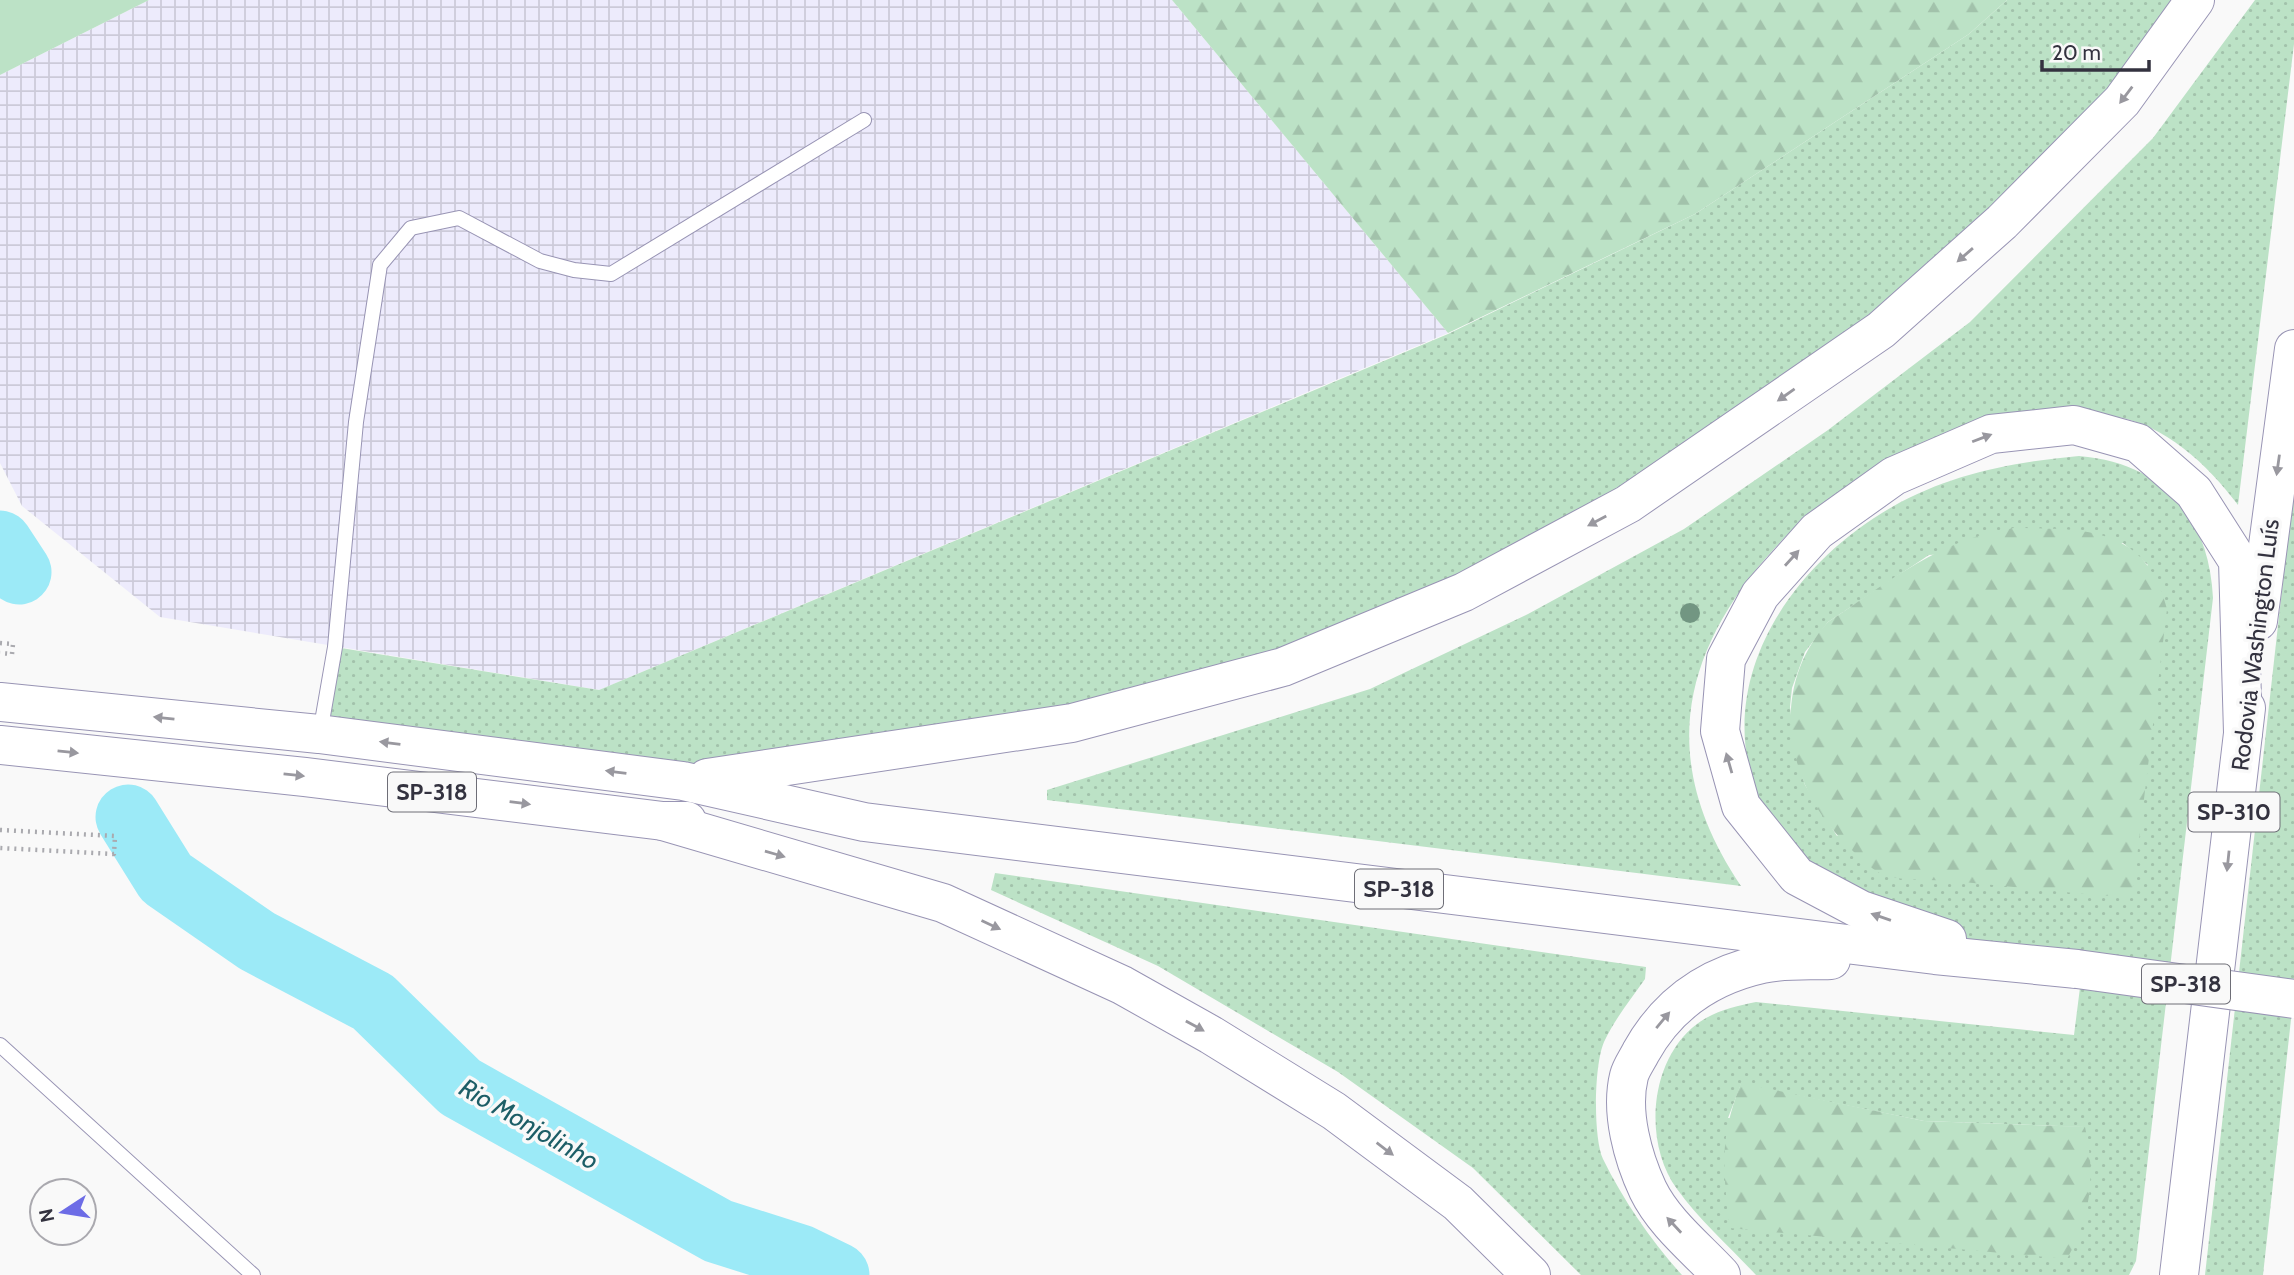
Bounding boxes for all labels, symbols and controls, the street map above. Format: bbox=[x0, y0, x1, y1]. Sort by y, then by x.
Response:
scale bar bbox=[2042, 28, 2149, 72]
text: 20 m bbox=[2052, 40, 2101, 65]
one-way arrow bbox=[2119, 86, 2133, 104]
one-way arrow bbox=[1956, 247, 1974, 263]
one-way arrow bbox=[1777, 388, 1795, 402]
one-way arrow bbox=[1972, 433, 1993, 444]
one-way arrow bbox=[2273, 454, 2284, 476]
one-way arrow bbox=[1587, 515, 1606, 527]
street label: Rodovia Washington Luís bbox=[2225, 517, 2285, 773]
one-way arrow bbox=[1784, 550, 1800, 567]
one-way arrow bbox=[153, 712, 175, 723]
one-way arrow bbox=[379, 737, 401, 748]
one-way arrow bbox=[57, 747, 79, 758]
one-way arrow bbox=[1724, 752, 1734, 773]
one-way arrow bbox=[605, 767, 627, 778]
one-way arrow bbox=[283, 770, 305, 781]
road number: SP-318 bbox=[388, 772, 476, 812]
road number: SP-310 bbox=[2188, 792, 2280, 832]
one-way arrow bbox=[509, 798, 531, 809]
one-way arrow bbox=[765, 849, 786, 859]
one-way arrow bbox=[2223, 850, 2234, 872]
road number: SP-318 bbox=[1355, 870, 1443, 908]
one-way arrow bbox=[1871, 911, 1892, 922]
one-way arrow bbox=[981, 919, 1001, 931]
road number: SP-318 bbox=[2142, 965, 2230, 1004]
one-way arrow bbox=[1655, 1011, 1671, 1029]
one-way arrow bbox=[1185, 1020, 1205, 1032]
water label: Rio Monjolinho bbox=[454, 1071, 604, 1177]
one-way arrow bbox=[1376, 1142, 1394, 1157]
north arrow bbox=[28, 1177, 98, 1247]
text: N bbox=[34, 1206, 60, 1224]
one-way arrow bbox=[1667, 1217, 1683, 1234]

